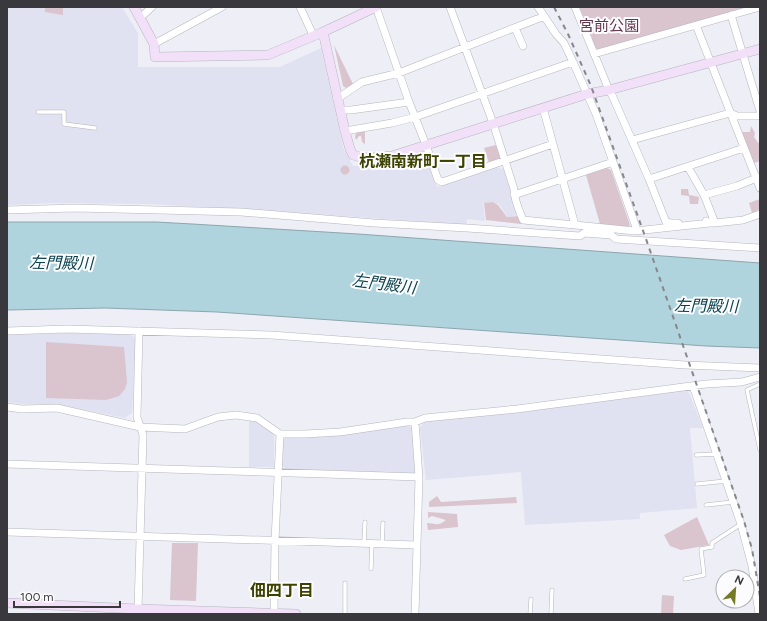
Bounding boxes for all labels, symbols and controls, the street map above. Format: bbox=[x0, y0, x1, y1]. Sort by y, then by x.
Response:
park label: 宮前公園 bbox=[579, 17, 639, 35]
district label: 杭瀬南新町一丁目 bbox=[359, 152, 487, 171]
water label: 左門殿川 bbox=[29, 253, 95, 273]
water label: 左門殿川 bbox=[351, 271, 419, 298]
water label: 左門殿川 bbox=[674, 296, 740, 316]
north arrow bbox=[715, 569, 755, 609]
text: N bbox=[732, 573, 746, 588]
district label: 佃四丁目 bbox=[250, 581, 314, 600]
scale bar bbox=[14, 583, 120, 609]
text: 100 m bbox=[20, 590, 54, 604]

